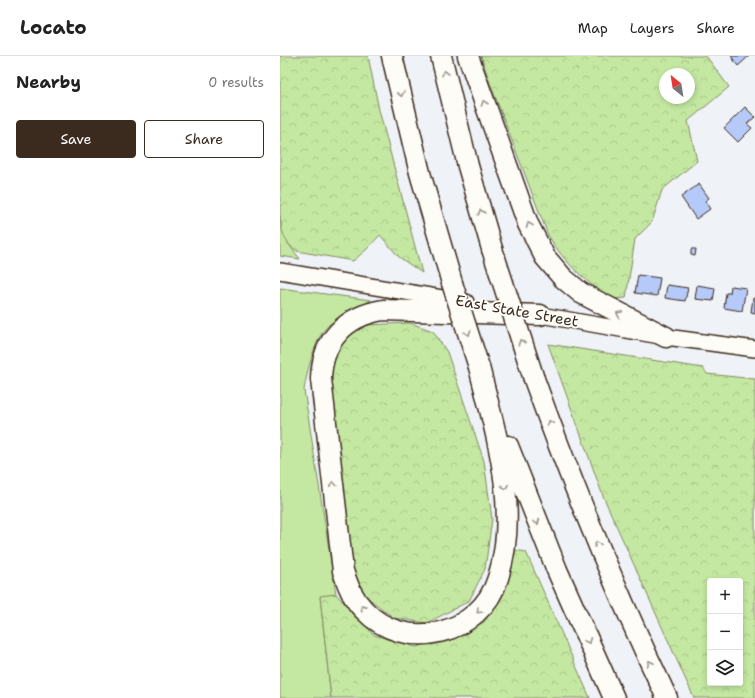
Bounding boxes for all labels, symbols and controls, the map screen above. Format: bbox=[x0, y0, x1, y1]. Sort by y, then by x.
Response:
text: Locato bbox=[20, 15, 87, 40]
text: Map bbox=[578, 19, 608, 37]
text: Layers bbox=[630, 19, 674, 37]
text: Share bbox=[696, 19, 735, 37]
north arrow bbox=[659, 68, 695, 104]
one-way arrow bbox=[441, 70, 449, 76]
text: Nearby bbox=[16, 71, 81, 93]
text: 0 results bbox=[208, 74, 264, 91]
one-way arrow bbox=[396, 91, 404, 97]
one-way arrow bbox=[481, 100, 489, 107]
button: Save bbox=[16, 120, 136, 158]
button: Share bbox=[144, 120, 264, 158]
one-way arrow bbox=[477, 209, 486, 216]
one-way arrow bbox=[525, 222, 533, 229]
street label: East State Street bbox=[454, 290, 580, 332]
one-way arrow bbox=[616, 311, 623, 318]
one-way arrow bbox=[463, 330, 472, 337]
one-way arrow bbox=[517, 338, 526, 345]
one-way arrow bbox=[546, 420, 554, 427]
one-way arrow bbox=[329, 481, 338, 487]
one-way arrow bbox=[501, 484, 510, 490]
one-way arrow bbox=[533, 518, 541, 525]
one-way arrow bbox=[594, 540, 602, 547]
map controls bbox=[707, 578, 743, 686]
button: + bbox=[707, 578, 743, 614]
one-way arrow bbox=[360, 605, 368, 613]
one-way arrow bbox=[476, 606, 483, 614]
button: − bbox=[707, 614, 743, 650]
one-way arrow bbox=[583, 637, 591, 645]
button: layers bbox=[707, 650, 743, 686]
one-way arrow bbox=[647, 660, 655, 667]

